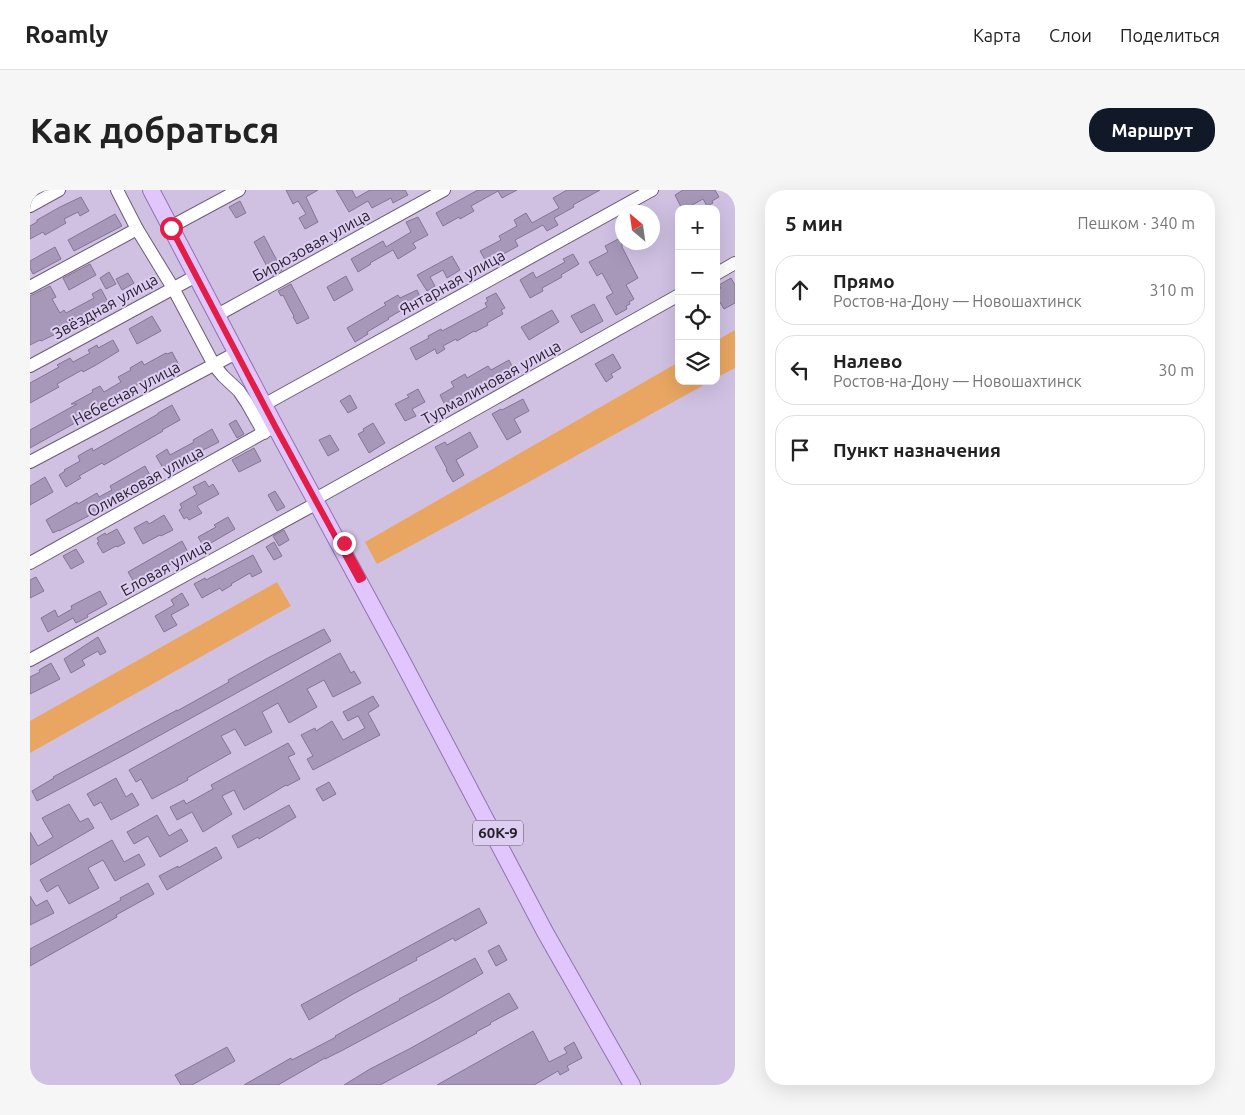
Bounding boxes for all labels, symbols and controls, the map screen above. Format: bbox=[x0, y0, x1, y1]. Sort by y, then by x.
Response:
text: Roamly bbox=[25, 21, 108, 48]
text: Карта bbox=[973, 25, 1021, 45]
text: Слои bbox=[1049, 25, 1092, 45]
text: Поделиться bbox=[1120, 25, 1220, 45]
button: Маршрут bbox=[1089, 108, 1215, 152]
text: Как добраться bbox=[30, 110, 279, 150]
street label: Бирюзовая улица bbox=[249, 205, 373, 285]
north arrow bbox=[615, 205, 660, 250]
map controls bbox=[675, 205, 720, 385]
button: + bbox=[675, 205, 720, 250]
text: 5 мин bbox=[785, 211, 843, 235]
text: Пешком · 340 m bbox=[1077, 214, 1195, 232]
route start bbox=[160, 217, 183, 240]
street label: Янтарная улица bbox=[396, 246, 508, 318]
button: − bbox=[675, 250, 720, 295]
street label: Звёздная улица bbox=[49, 270, 161, 342]
text: Прямо bbox=[833, 270, 895, 292]
icon: ahead bbox=[786, 276, 814, 304]
text: 310 m bbox=[1149, 281, 1194, 299]
text: Ростов-на-Дону — Новошахтинск bbox=[833, 292, 1082, 310]
button: locate bbox=[675, 295, 720, 340]
street label: Турмалиновая улица bbox=[418, 336, 564, 428]
button: layers bbox=[675, 340, 720, 385]
text: Налево bbox=[833, 350, 902, 372]
icon: left bbox=[786, 356, 814, 384]
street label: Небесная улица bbox=[69, 357, 183, 429]
text: 30 m bbox=[1158, 361, 1194, 379]
text: Ростов-на-Дону — Новошахтинск bbox=[833, 372, 1082, 390]
icon: arrive bbox=[786, 436, 814, 464]
text: Пункт назначения bbox=[833, 439, 1001, 461]
street label: Оливковая улица bbox=[84, 442, 206, 520]
route end bbox=[333, 532, 356, 555]
street label: Еловая улица bbox=[118, 535, 214, 599]
road number: 60К-9 bbox=[473, 820, 523, 846]

